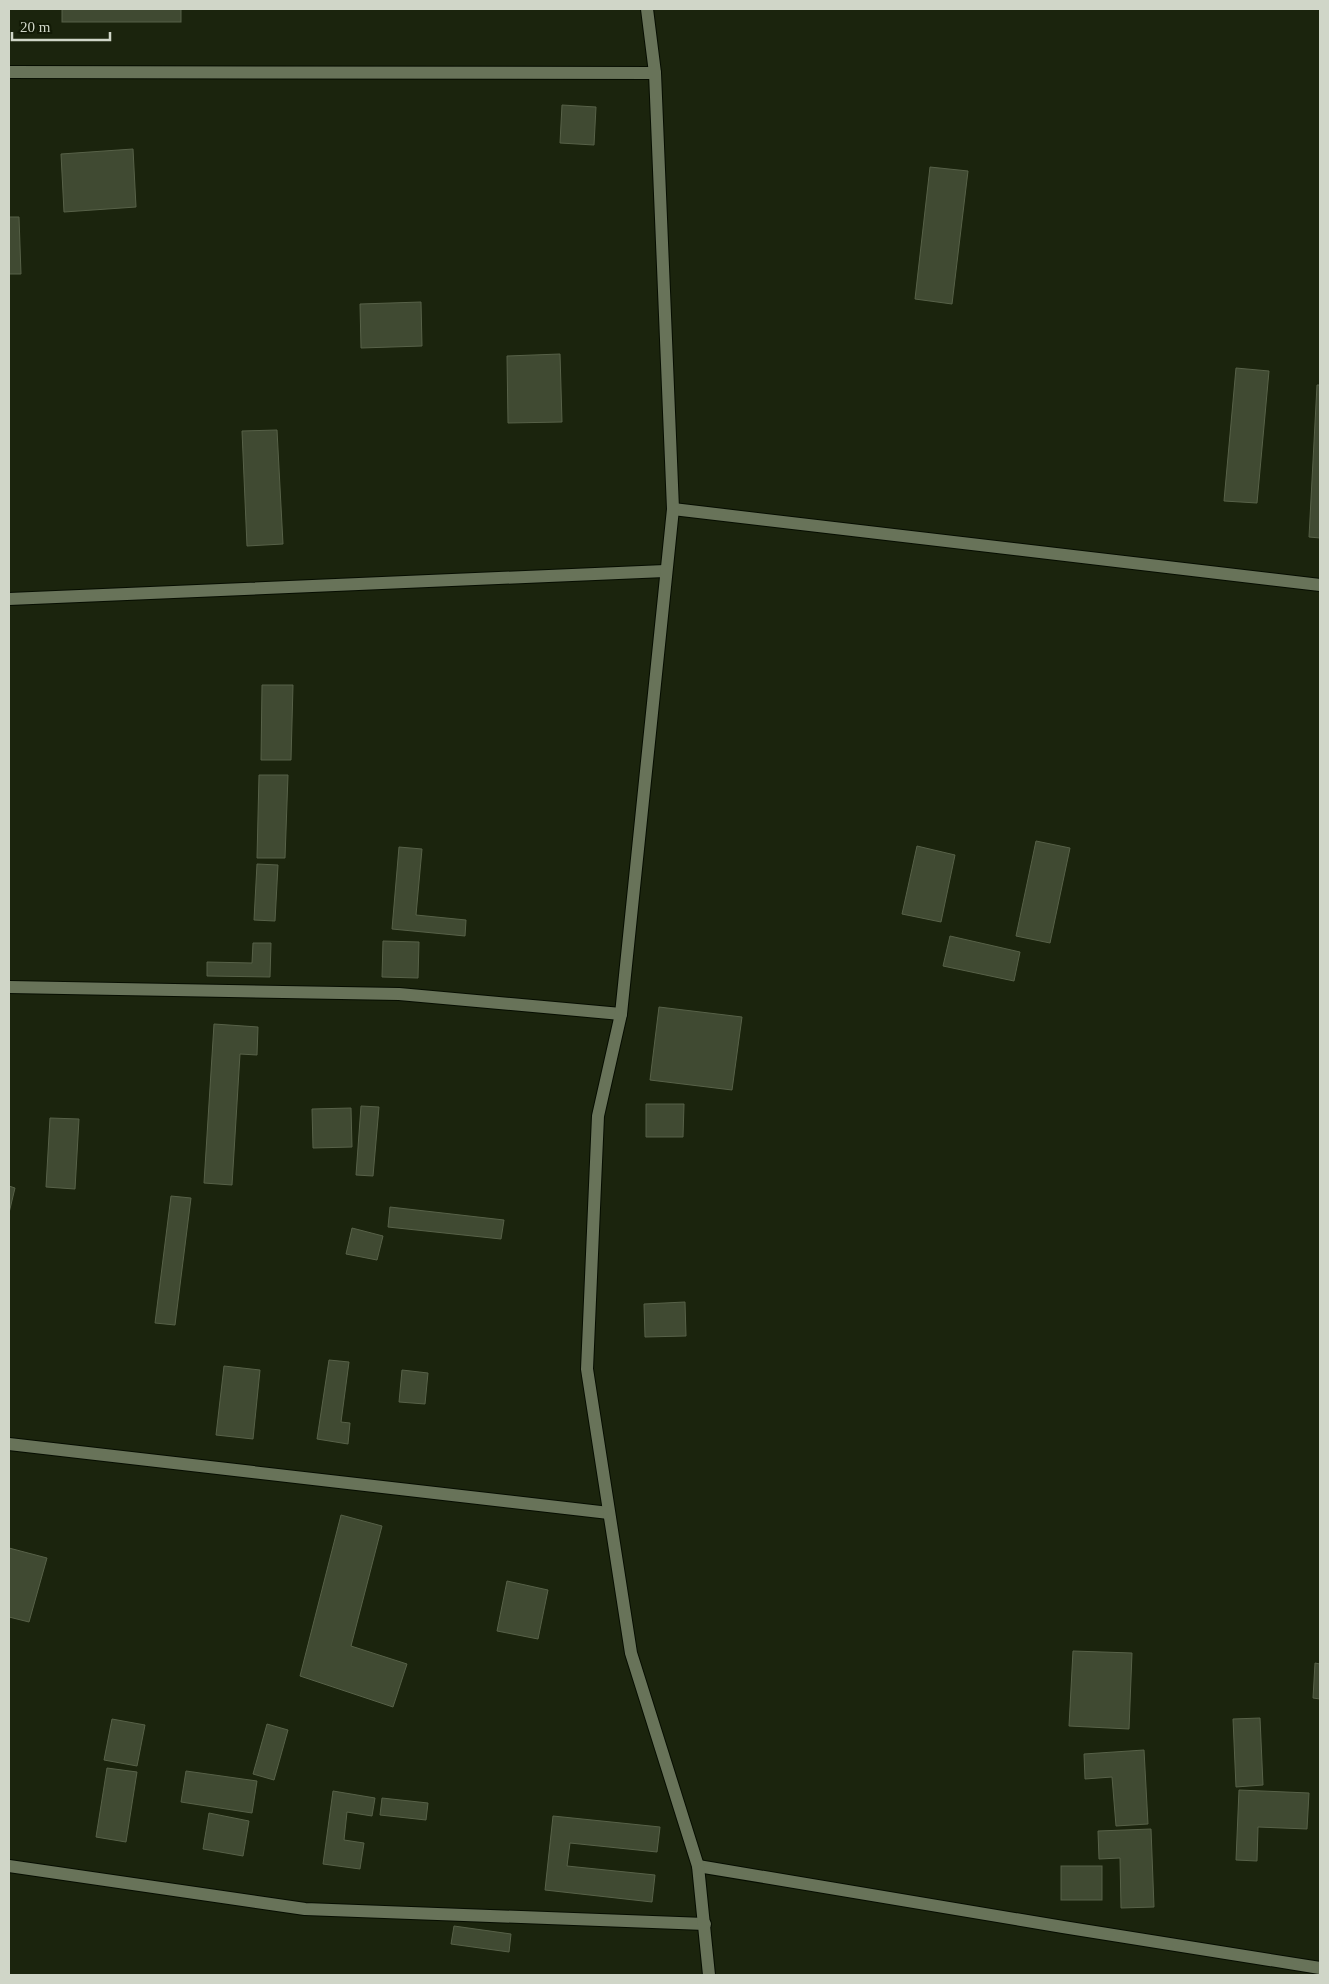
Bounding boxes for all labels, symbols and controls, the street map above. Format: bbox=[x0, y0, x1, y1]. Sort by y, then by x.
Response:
scale bar bbox=[12, 10, 110, 42]
text: 20 m bbox=[20, 19, 51, 35]

